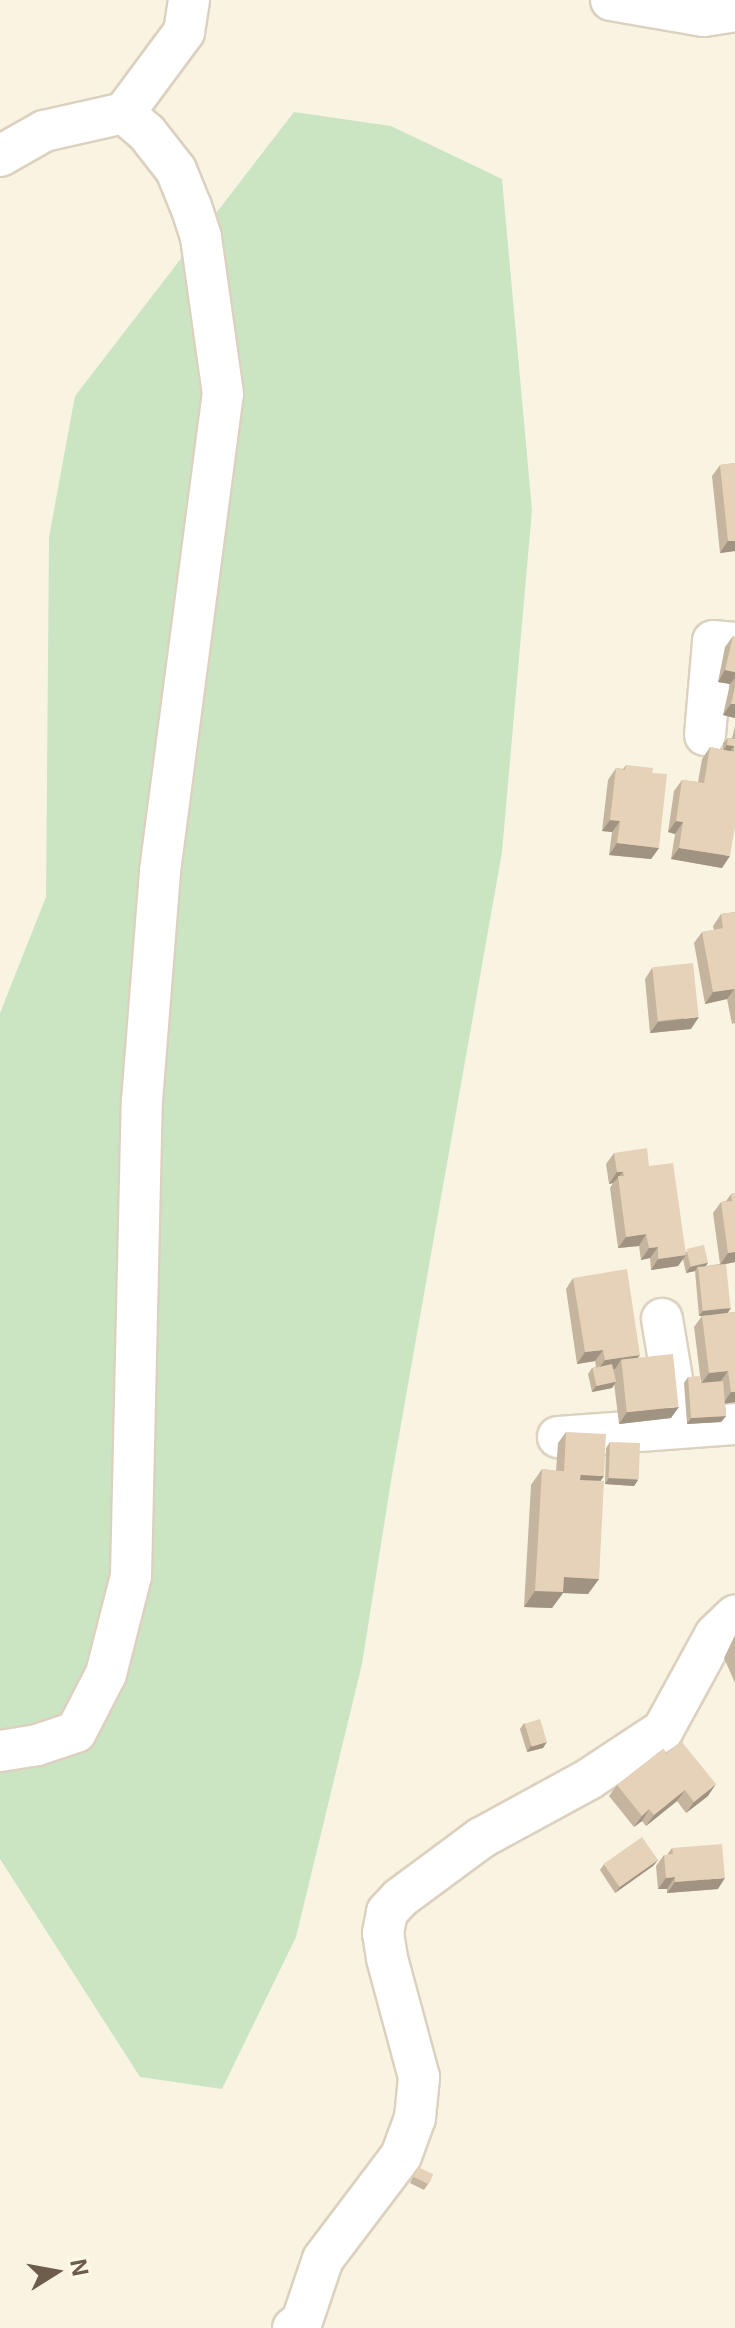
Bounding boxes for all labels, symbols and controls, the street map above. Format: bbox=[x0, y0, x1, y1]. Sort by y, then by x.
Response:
north arrow bbox=[16, 2232, 96, 2312]
text: N bbox=[65, 2257, 94, 2278]

